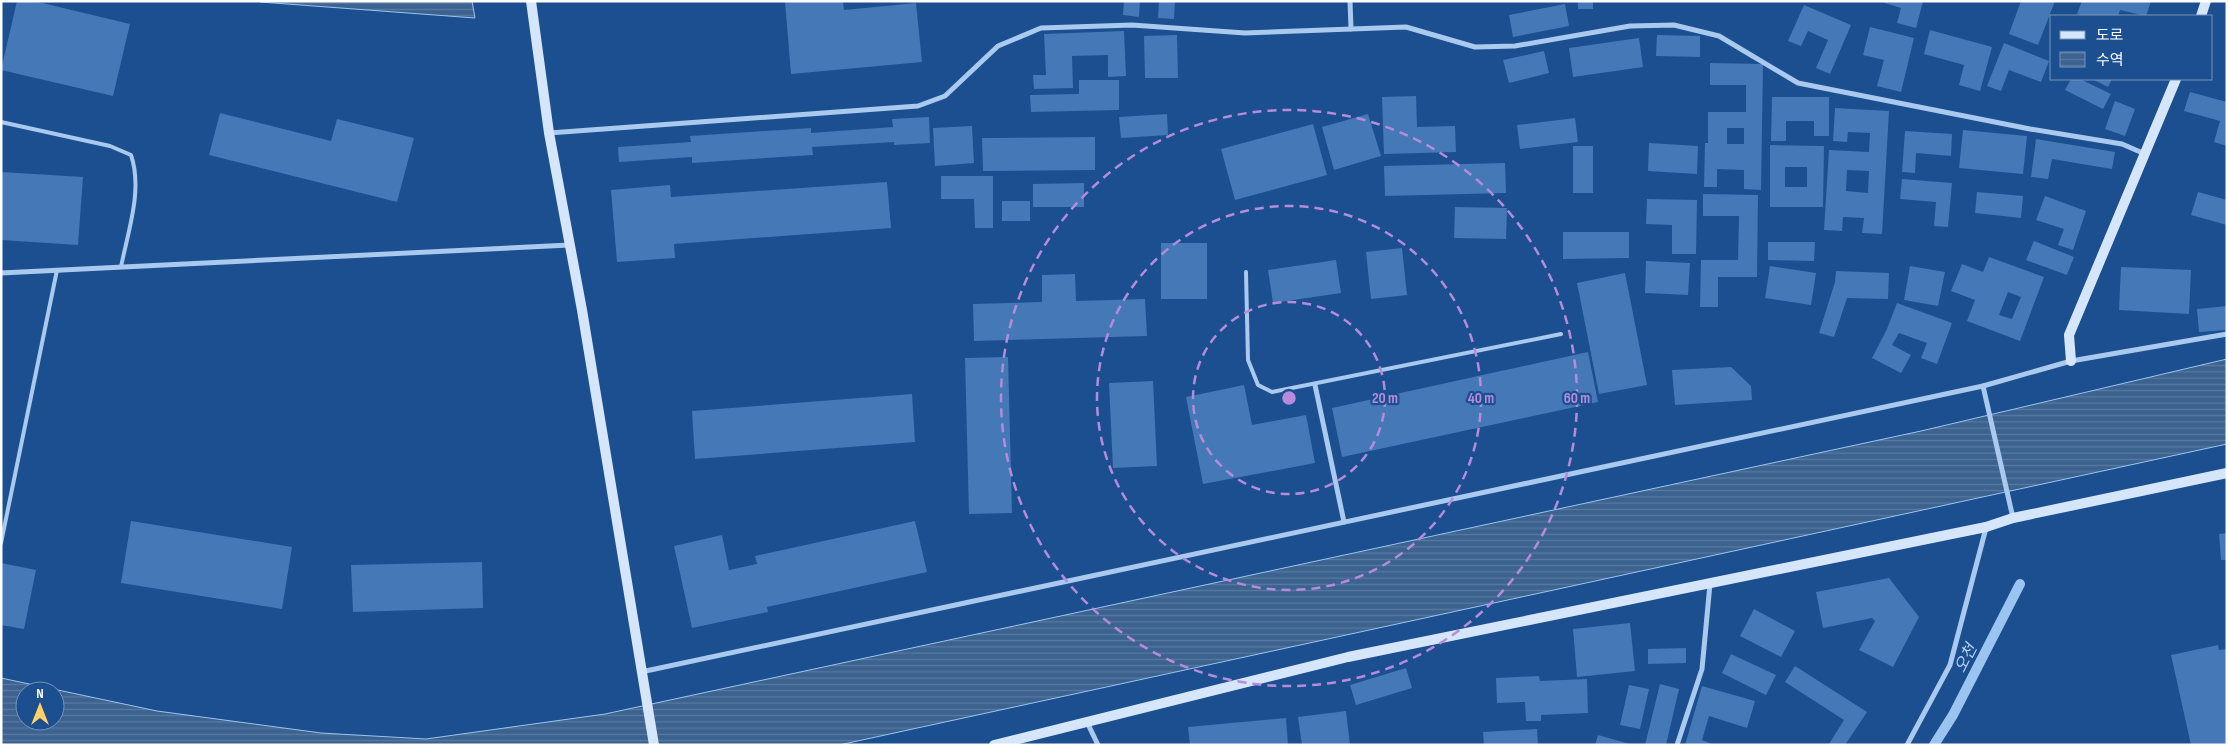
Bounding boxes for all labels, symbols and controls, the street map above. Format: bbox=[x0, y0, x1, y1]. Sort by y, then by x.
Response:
legend bbox=[2050, 15, 2213, 80]
text: 도로 bbox=[2096, 26, 2124, 45]
text: 수역 bbox=[2096, 51, 2124, 70]
centre of rings bbox=[1280, 389, 1298, 407]
text: 20 m bbox=[1372, 389, 1398, 408]
text: 40 m bbox=[1468, 389, 1494, 408]
text: 60 m bbox=[1564, 389, 1590, 408]
water label: 오천 bbox=[1951, 639, 1983, 676]
north arrow bbox=[15, 681, 65, 731]
text: N bbox=[36, 685, 44, 702]

